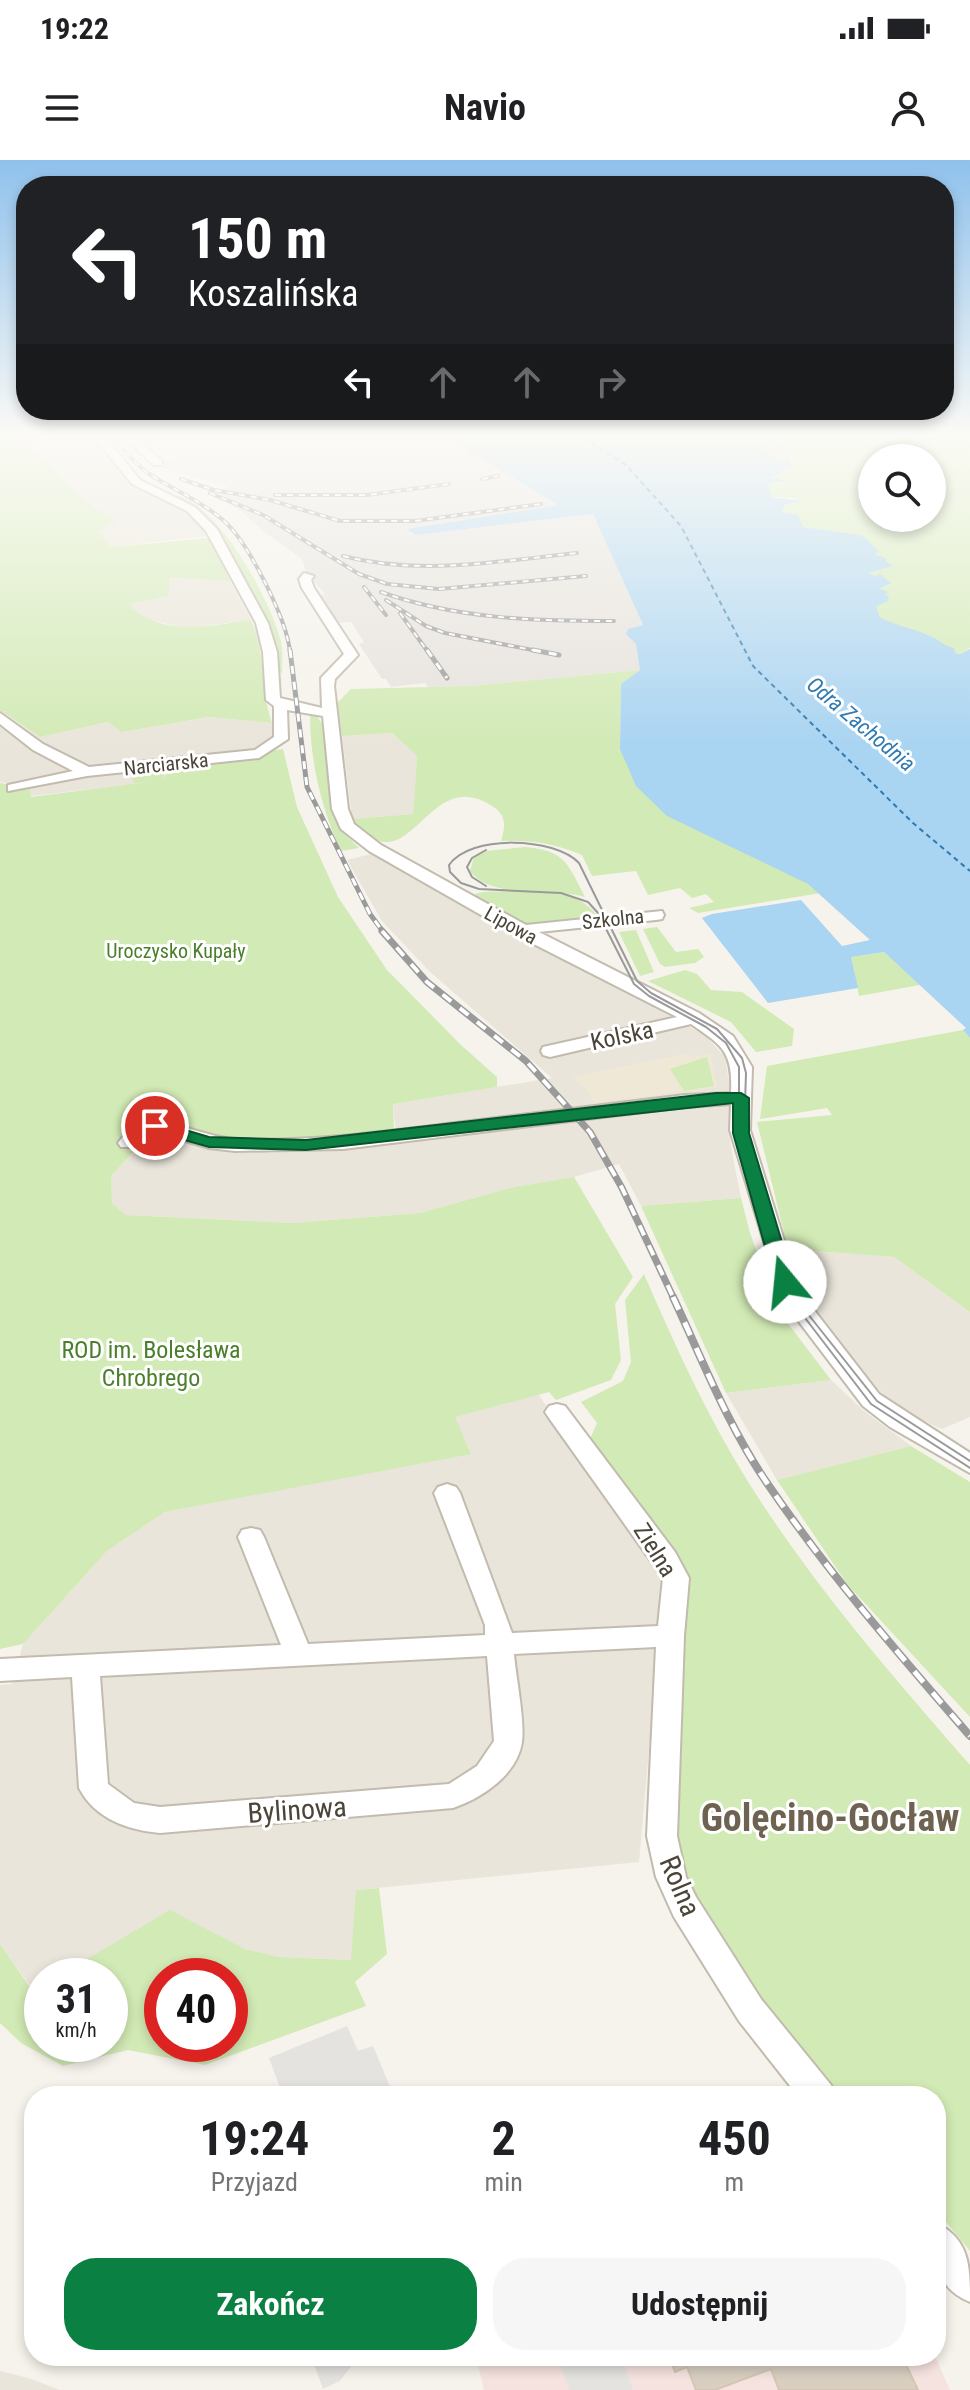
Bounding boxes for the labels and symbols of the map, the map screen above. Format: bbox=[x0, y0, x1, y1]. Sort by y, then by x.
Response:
water label: Odra Zachodnia bbox=[802, 672, 920, 776]
street label: Narciarska bbox=[122, 748, 210, 780]
street label: Lipowa bbox=[480, 901, 542, 949]
street label: Szkolna bbox=[581, 904, 645, 934]
park label: Uroczysko Kupały bbox=[106, 939, 246, 963]
street label: Kolska bbox=[588, 1016, 656, 1056]
pin bbox=[121, 1092, 189, 1160]
position arrow bbox=[743, 1240, 827, 1324]
park label: ROD im. Bolesława Chrobrego bbox=[61, 1336, 241, 1392]
street label: Zielna bbox=[628, 1518, 682, 1582]
street label: Bylinowa bbox=[246, 1790, 348, 1830]
district label: Golęcino-Gocław bbox=[701, 1796, 959, 1840]
street label: Rolna bbox=[653, 1851, 707, 1921]
speed limit sign: 40 bbox=[144, 1958, 248, 2062]

